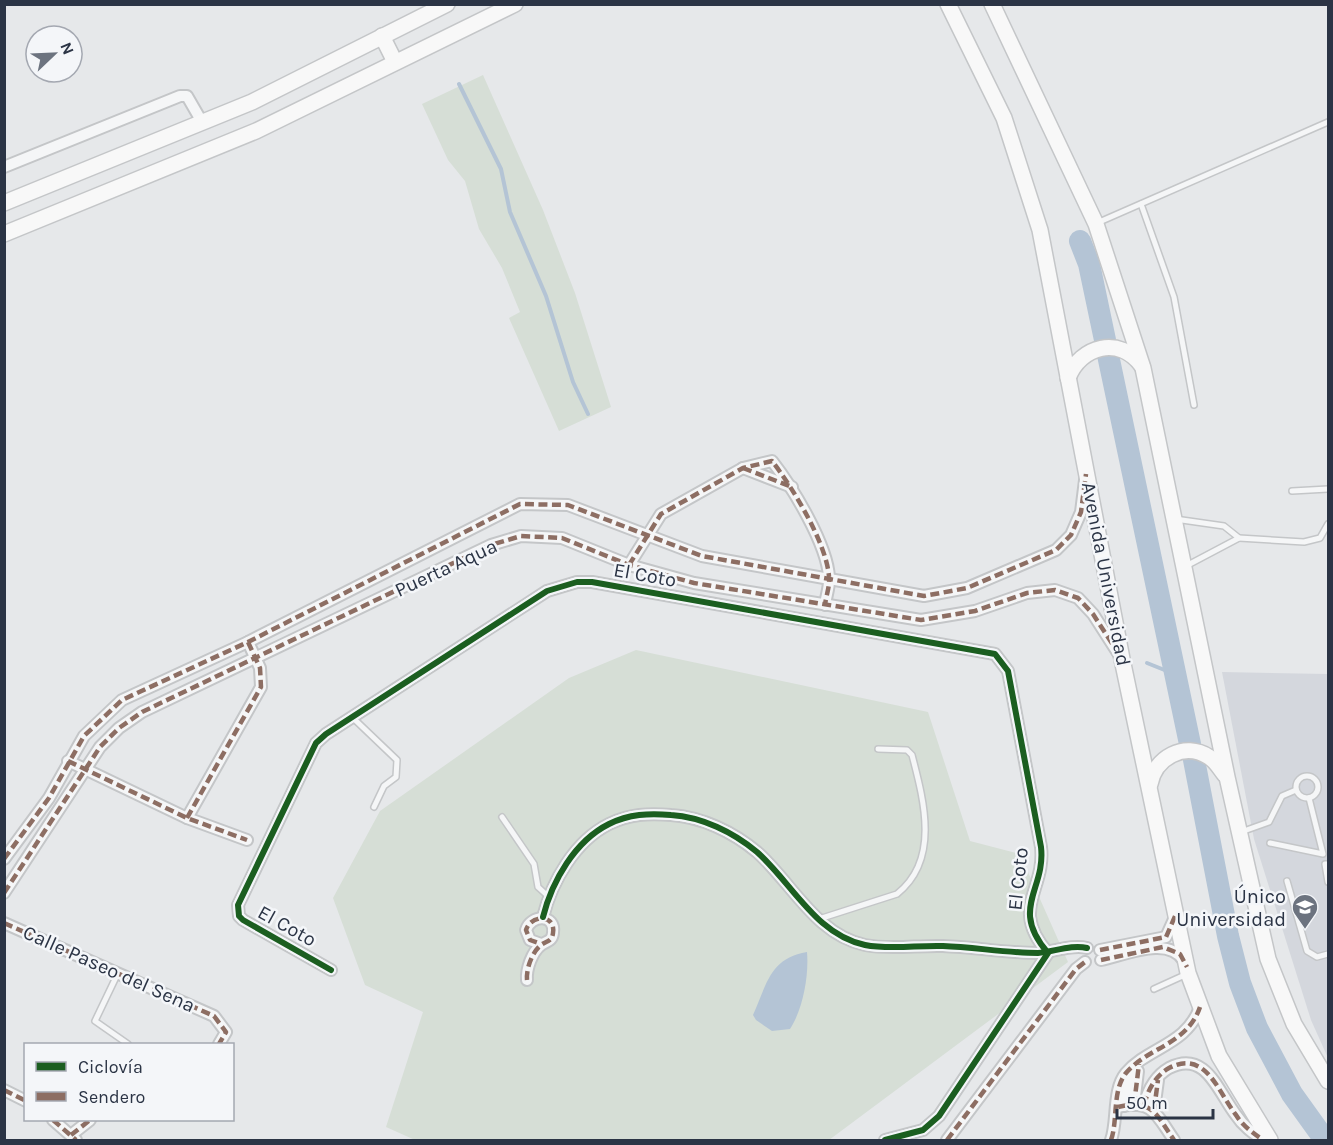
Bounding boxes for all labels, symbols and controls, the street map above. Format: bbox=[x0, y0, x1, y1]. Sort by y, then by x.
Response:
north arrow bbox=[24, 24, 84, 84]
text: N bbox=[56, 39, 78, 57]
street label: Avenida Universidad bbox=[1077, 480, 1135, 668]
street label: Puerta Aqua bbox=[391, 534, 501, 602]
street label: El Coto bbox=[612, 558, 678, 592]
street label: El Coto bbox=[1003, 846, 1033, 912]
place label: Único Universidad bbox=[1176, 884, 1286, 931]
school or university icon: Único Universidad bbox=[1290, 892, 1320, 930]
street label: El Coto bbox=[254, 901, 320, 951]
street label: Calle Paseo del Sena bbox=[19, 921, 199, 1017]
legend bbox=[24, 1043, 234, 1121]
text: Ciclovía bbox=[78, 1056, 143, 1078]
scale bar bbox=[1117, 1082, 1213, 1120]
text: Sendero bbox=[78, 1086, 145, 1108]
text: 50 m bbox=[1126, 1092, 1168, 1114]

